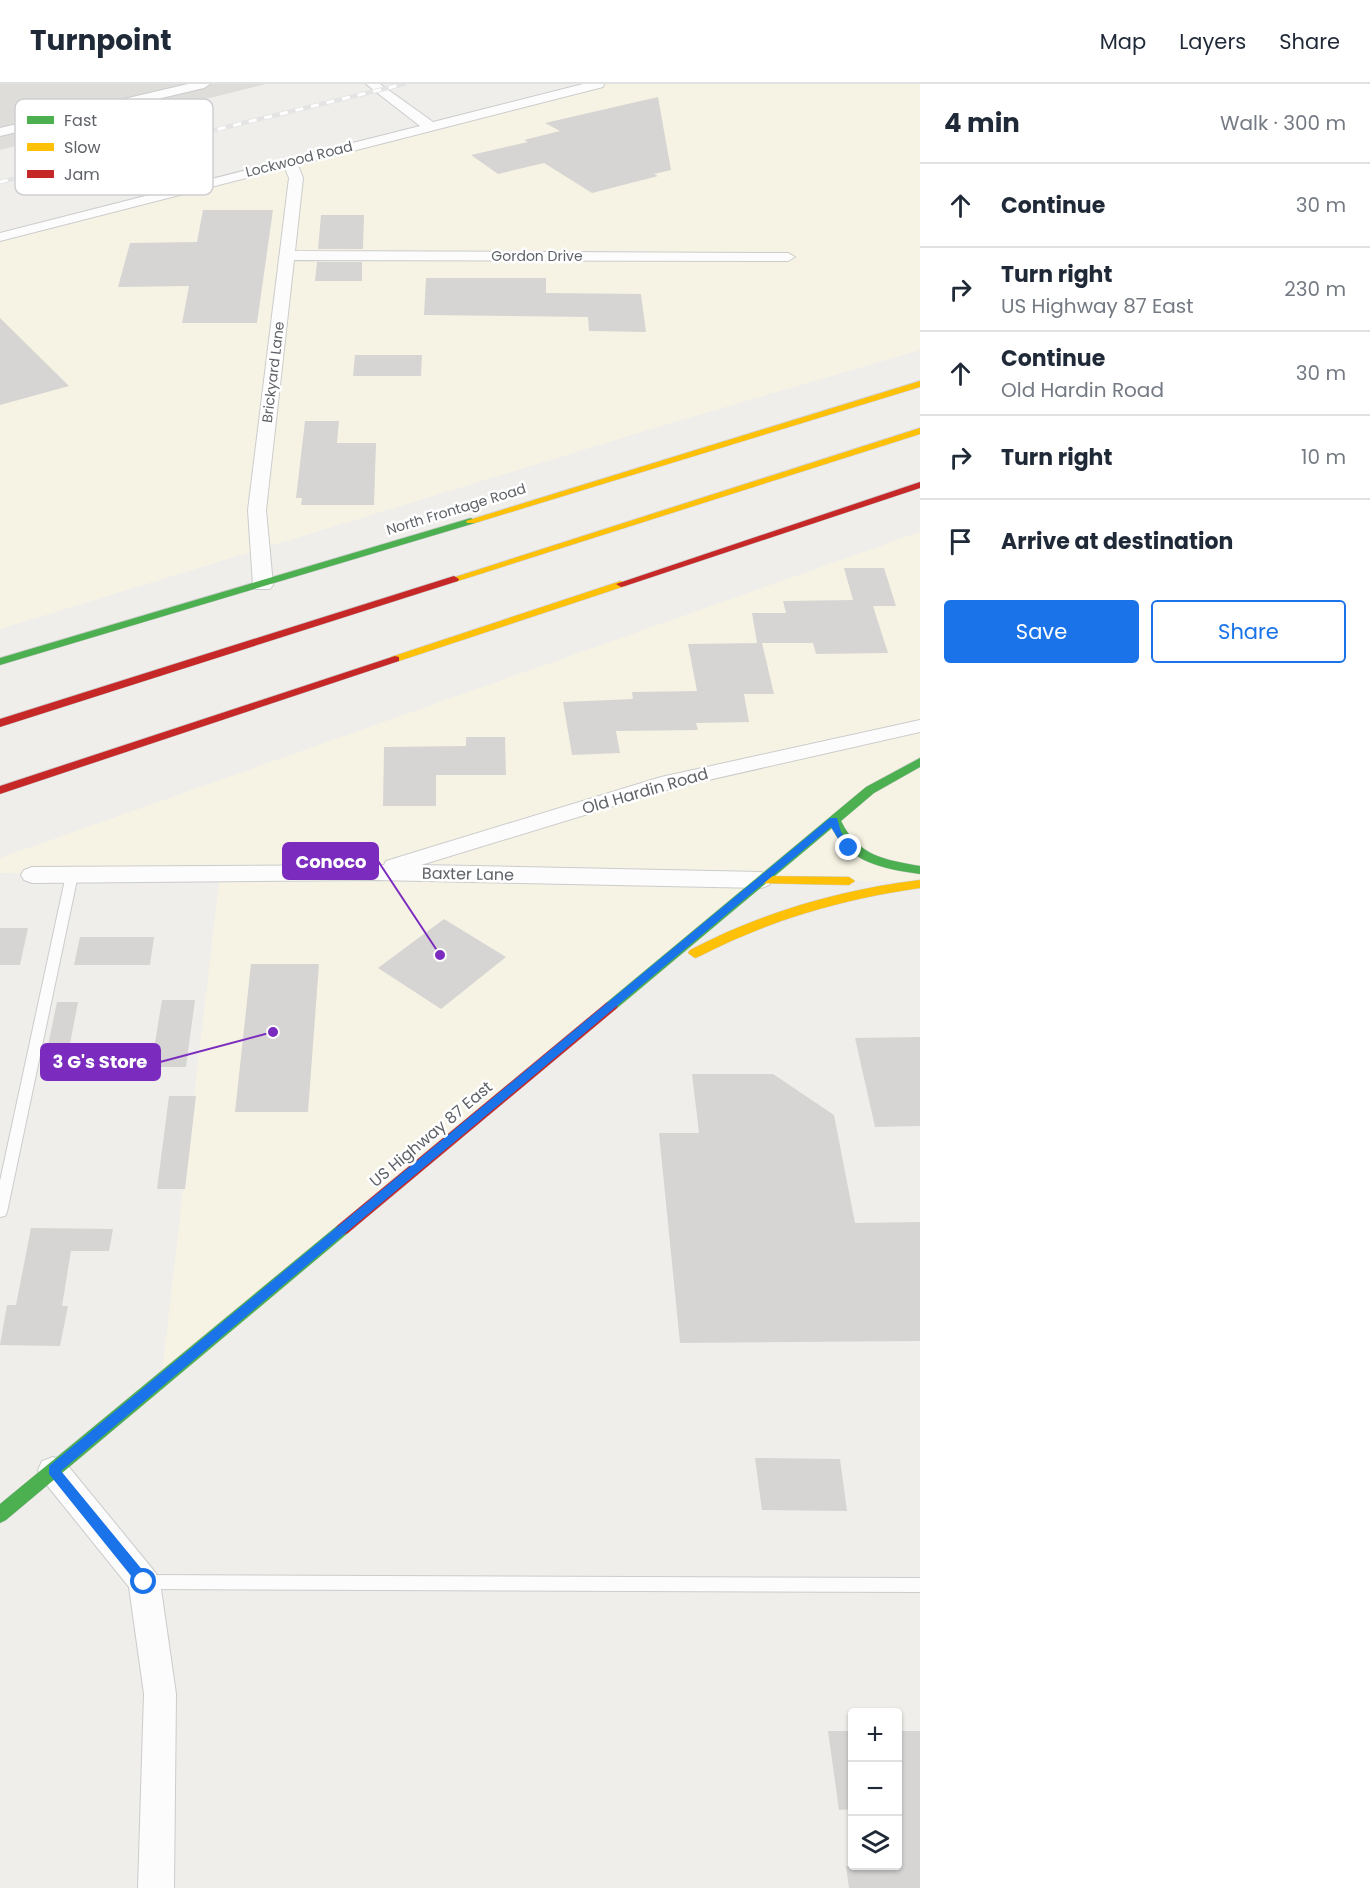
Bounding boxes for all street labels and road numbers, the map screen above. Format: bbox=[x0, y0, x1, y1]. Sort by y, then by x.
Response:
street label: Lockwood Road bbox=[243, 136, 355, 182]
street label: Gordon Drive bbox=[491, 246, 583, 266]
street label: Brickyard Lane bbox=[257, 320, 289, 424]
street label: North Frontage Road bbox=[384, 478, 528, 540]
street label: Old Hardin Road bbox=[579, 762, 711, 820]
street label: Baxter Lane bbox=[422, 862, 514, 886]
street label: US Highway 87 East bbox=[365, 1076, 498, 1192]

